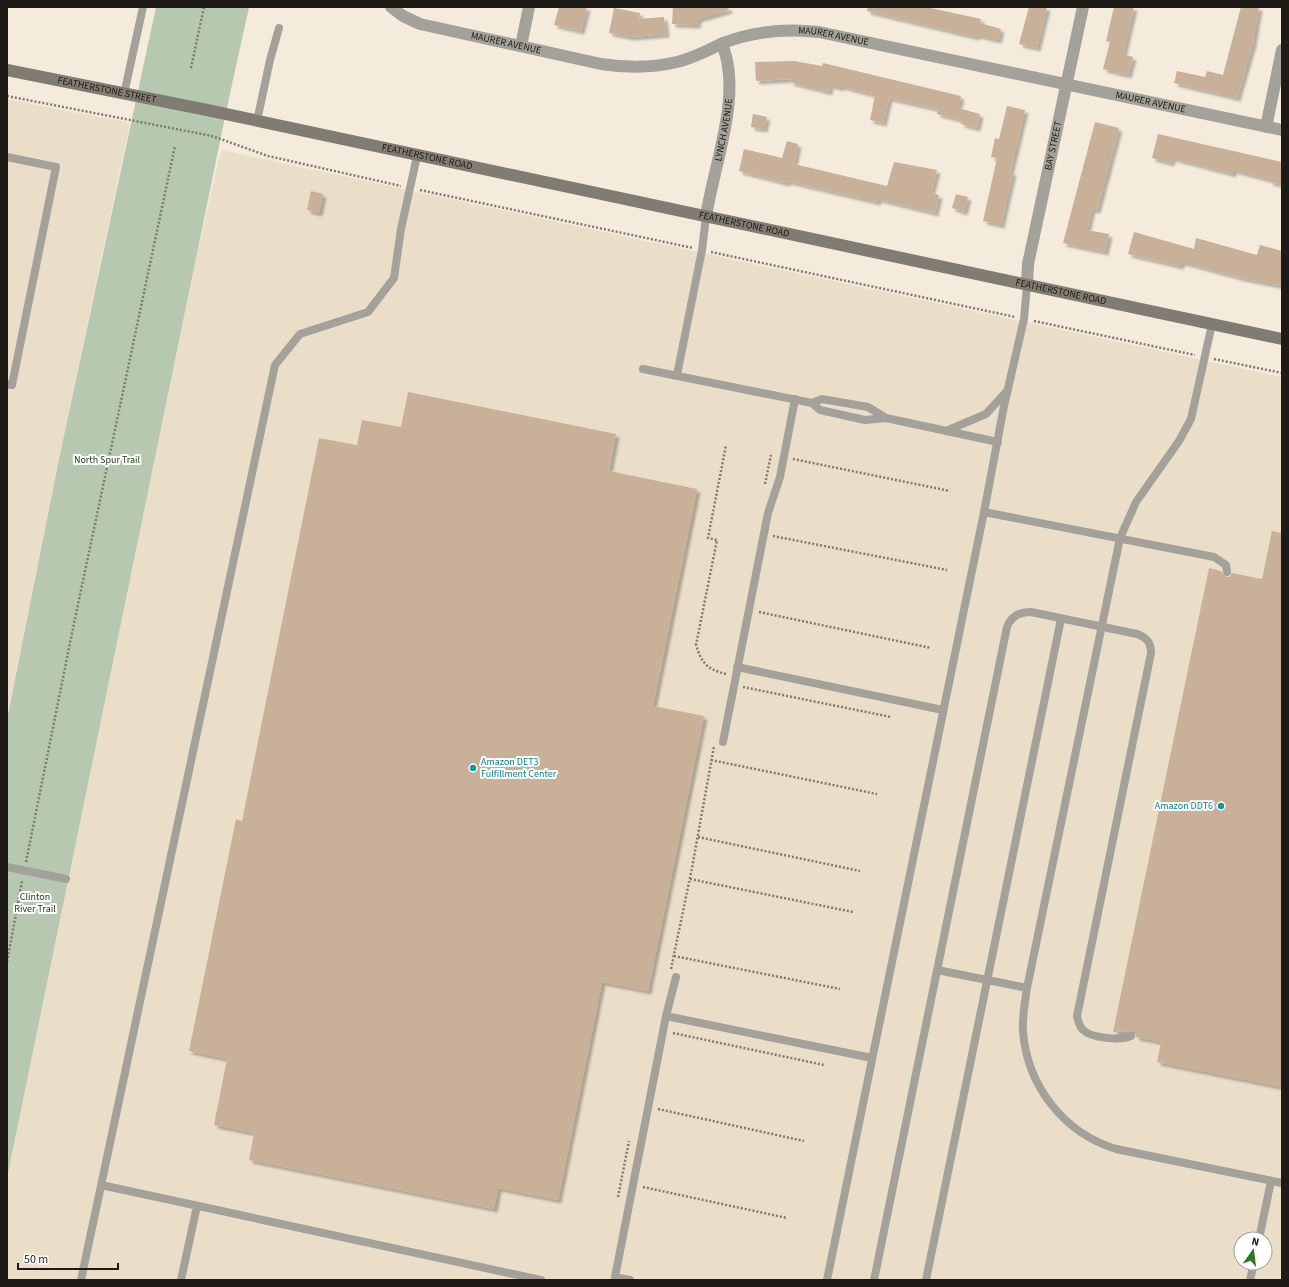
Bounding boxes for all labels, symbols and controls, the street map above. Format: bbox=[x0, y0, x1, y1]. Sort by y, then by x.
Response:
street label: MAURER AVENUE bbox=[798, 23, 870, 49]
street label: MAURER AVENUE bbox=[470, 28, 543, 58]
street label: FEATHERSTONE STREET bbox=[56, 73, 158, 107]
street label: MAURER AVENUE bbox=[1114, 88, 1187, 116]
street label: LYNCH AVENUE bbox=[711, 98, 736, 163]
street label: BAY STREET bbox=[1041, 119, 1066, 172]
street label: FEATHERSTONE ROAD bbox=[380, 140, 474, 173]
street label: FEATHERSTONE ROAD bbox=[697, 208, 791, 241]
street label: FEATHERSTONE ROAD bbox=[1014, 275, 1108, 308]
park label: North Spur Trail bbox=[74, 453, 141, 467]
place label: Amazon DET3 Fulfillment Center bbox=[481, 755, 557, 781]
marker: Amazon DET3 Fulfillment Center bbox=[468, 763, 478, 773]
place label: Amazon DDT6 bbox=[1155, 799, 1213, 813]
marker: Amazon DDT6 bbox=[1216, 801, 1226, 811]
park label: Clinton River Trail bbox=[14, 890, 56, 916]
north arrow bbox=[1233, 1231, 1273, 1271]
text: N bbox=[1250, 1234, 1261, 1250]
scale bar bbox=[18, 1245, 118, 1271]
text: 50 m bbox=[24, 1251, 48, 1268]

